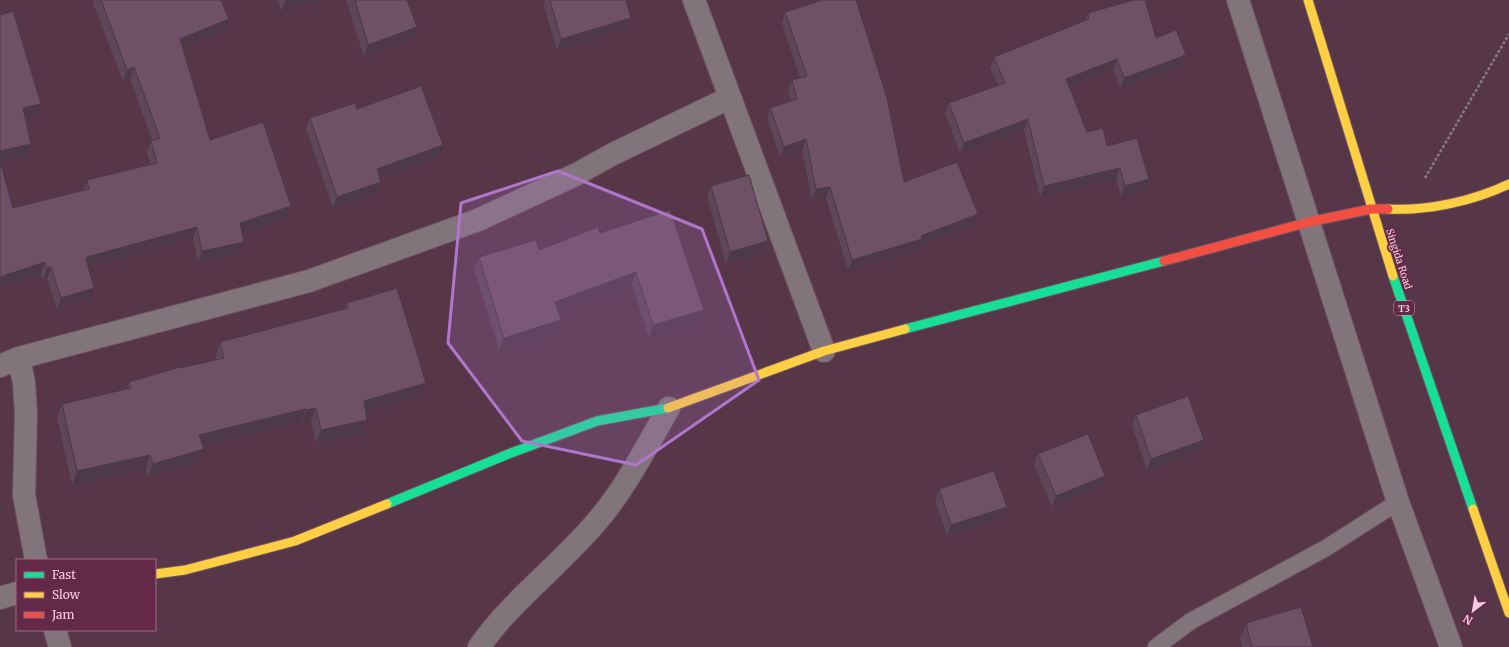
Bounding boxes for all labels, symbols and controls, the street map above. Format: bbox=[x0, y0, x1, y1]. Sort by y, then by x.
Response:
street label: Singida Road bbox=[1383, 227, 1415, 291]
road number: T3 bbox=[1394, 301, 1414, 315]
legend bbox=[16, 559, 156, 631]
text: Fast bbox=[52, 567, 76, 582]
text: Slow bbox=[52, 587, 81, 602]
north arrow bbox=[1453, 591, 1493, 631]
text: Jam bbox=[51, 607, 75, 622]
text: N bbox=[1460, 611, 1475, 628]

